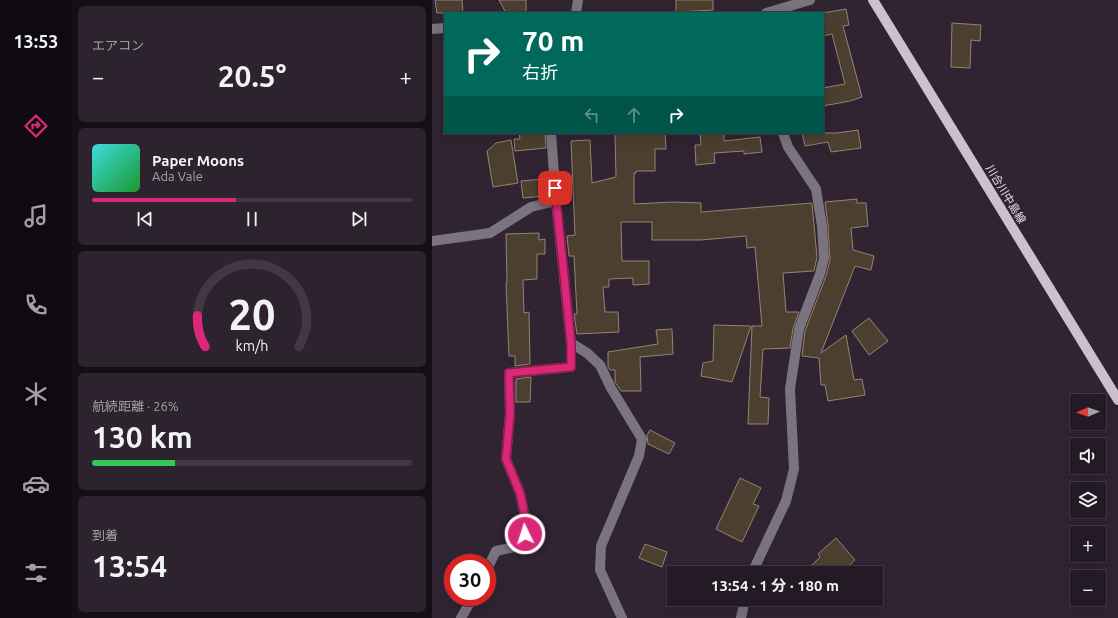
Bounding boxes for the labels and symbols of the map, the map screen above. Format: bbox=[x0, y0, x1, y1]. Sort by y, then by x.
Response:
street label: 川合川中島線 bbox=[984, 163, 1028, 225]
pin bbox=[538, 171, 572, 205]
north arrow bbox=[1070, 394, 1106, 430]
position arrow bbox=[504, 513, 546, 555]
speed limit sign: 30 bbox=[444, 554, 496, 606]

